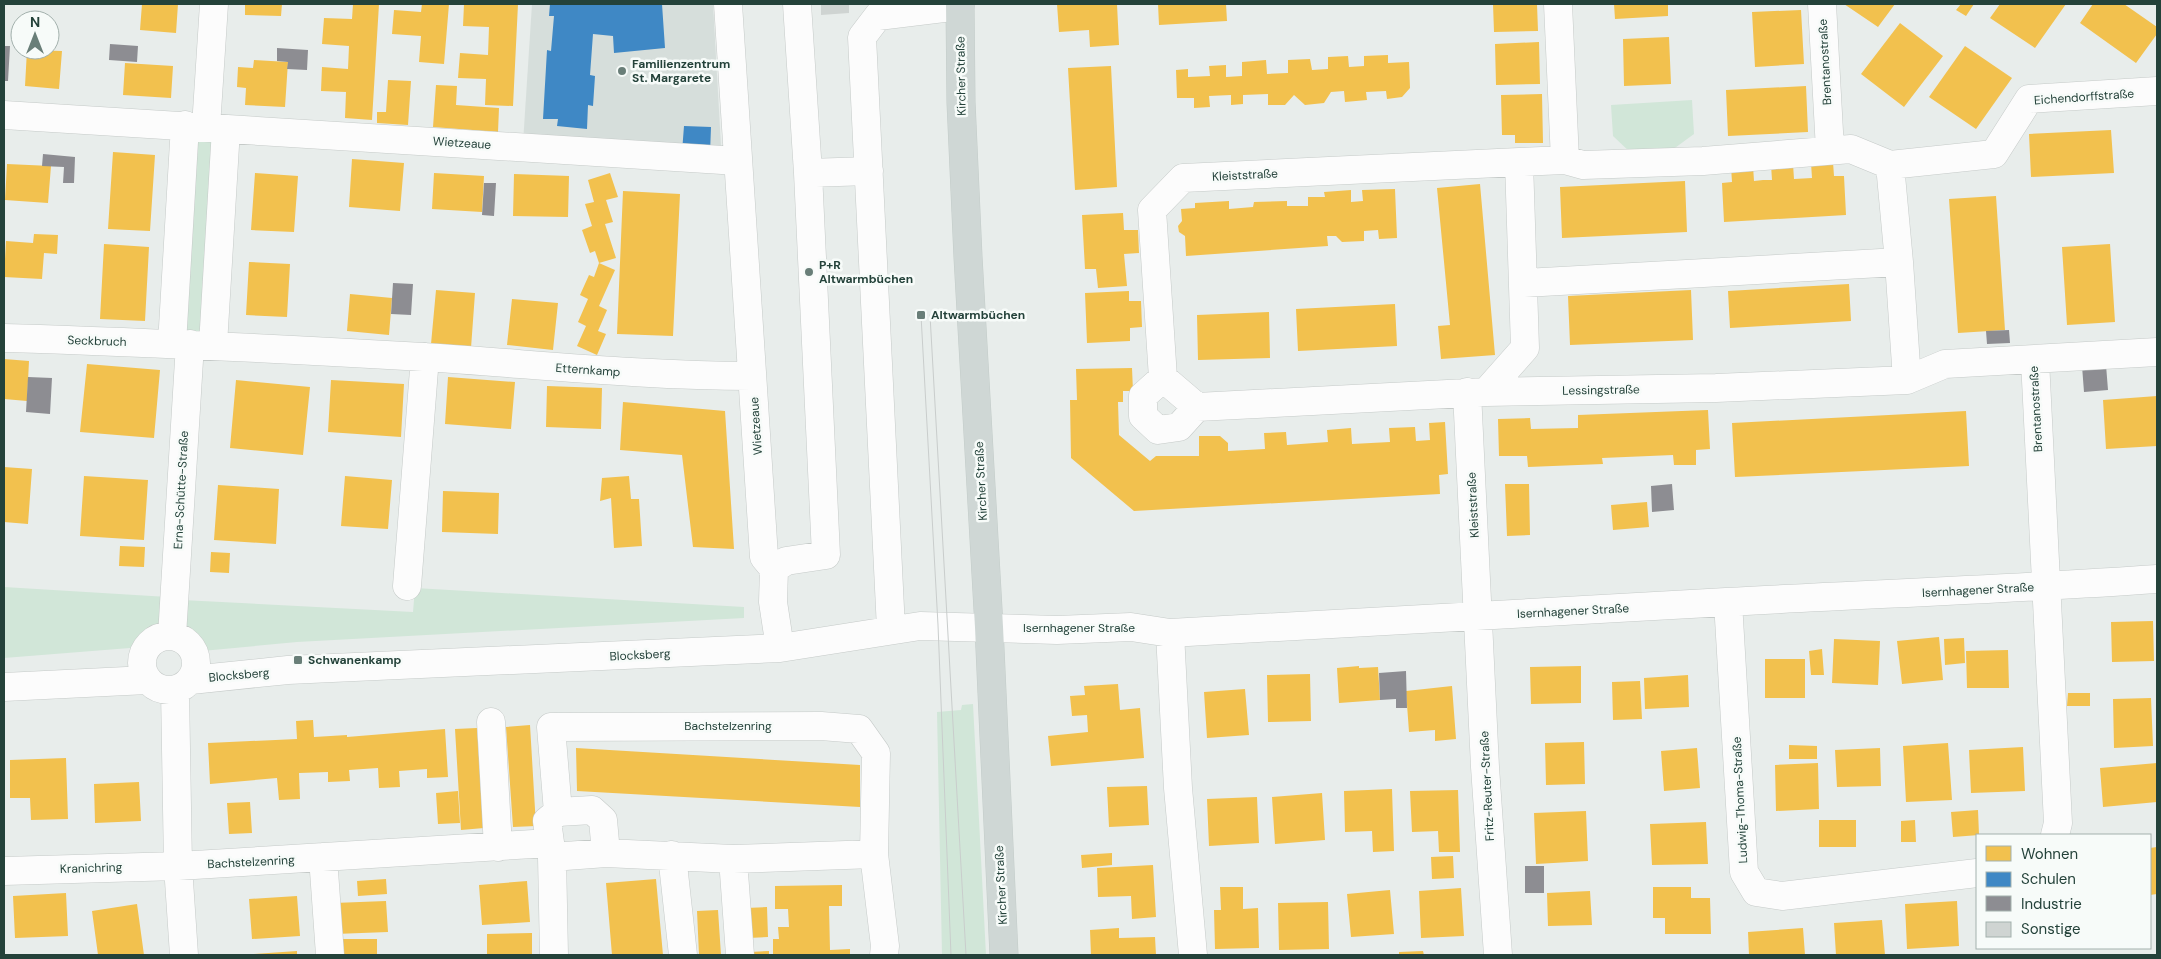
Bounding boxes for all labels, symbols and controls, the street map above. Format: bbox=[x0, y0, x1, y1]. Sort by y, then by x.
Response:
north arrow bbox=[10, 10, 60, 60]
text: N bbox=[30, 13, 40, 31]
street label: Brentanostraße bbox=[1815, 18, 1835, 106]
street label: Kircher Straße bbox=[952, 36, 970, 116]
place label: Familienzentrum St. Margarete bbox=[632, 56, 730, 86]
marker: Familienzentrum St. Margarete bbox=[616, 65, 628, 77]
street label: Eichendorffstraße bbox=[2033, 86, 2135, 108]
street label: Wietzeaue bbox=[432, 133, 492, 153]
street label: Kleiststraße bbox=[1212, 165, 1278, 185]
place label: P+R Altwarmbüchen bbox=[819, 257, 913, 287]
marker: P+R Altwarmbüchen bbox=[803, 266, 815, 278]
place label: Altwarmbüchen bbox=[931, 307, 1025, 323]
marker: Altwarmbüchen bbox=[915, 309, 927, 321]
street label: Seckbruch bbox=[67, 332, 127, 350]
street label: Etternkamp bbox=[555, 360, 621, 380]
street label: Brentanostraße bbox=[2026, 365, 2046, 453]
street label: Lessingstraße bbox=[1562, 381, 1640, 399]
street label: Wietzeaue bbox=[746, 396, 766, 456]
street label: Erna-Schütte-Straße bbox=[170, 430, 192, 550]
street label: Kircher Straße bbox=[971, 441, 991, 521]
street label: Kleiststraße bbox=[1463, 472, 1483, 538]
street label: Isernhagener Straße bbox=[1922, 579, 2035, 601]
street label: Isernhagener Straße bbox=[1517, 600, 1630, 622]
street label: Isernhagener Straße bbox=[1023, 620, 1135, 636]
street label: Blocksberg bbox=[609, 645, 671, 665]
place label: Schwanenkamp bbox=[308, 652, 402, 668]
marker: Schwanenkamp bbox=[292, 654, 304, 666]
street label: Blocksberg bbox=[208, 664, 270, 686]
street label: Bachstelzenring bbox=[684, 718, 772, 734]
street label: Fritz-Reuter-Straße bbox=[1476, 730, 1498, 842]
street label: Ludwig-Thoma-Straße bbox=[1729, 736, 1751, 864]
legend bbox=[1976, 834, 2151, 949]
text: Wohnen bbox=[2021, 844, 2078, 864]
street label: Kircher Straße bbox=[991, 845, 1011, 925]
street label: Bachstelzenring bbox=[207, 852, 295, 872]
street label: Kranichring bbox=[60, 859, 123, 877]
text: Schulen bbox=[2021, 869, 2076, 889]
text: Industrie bbox=[2021, 894, 2082, 914]
text: Sonstige bbox=[2021, 919, 2080, 939]

